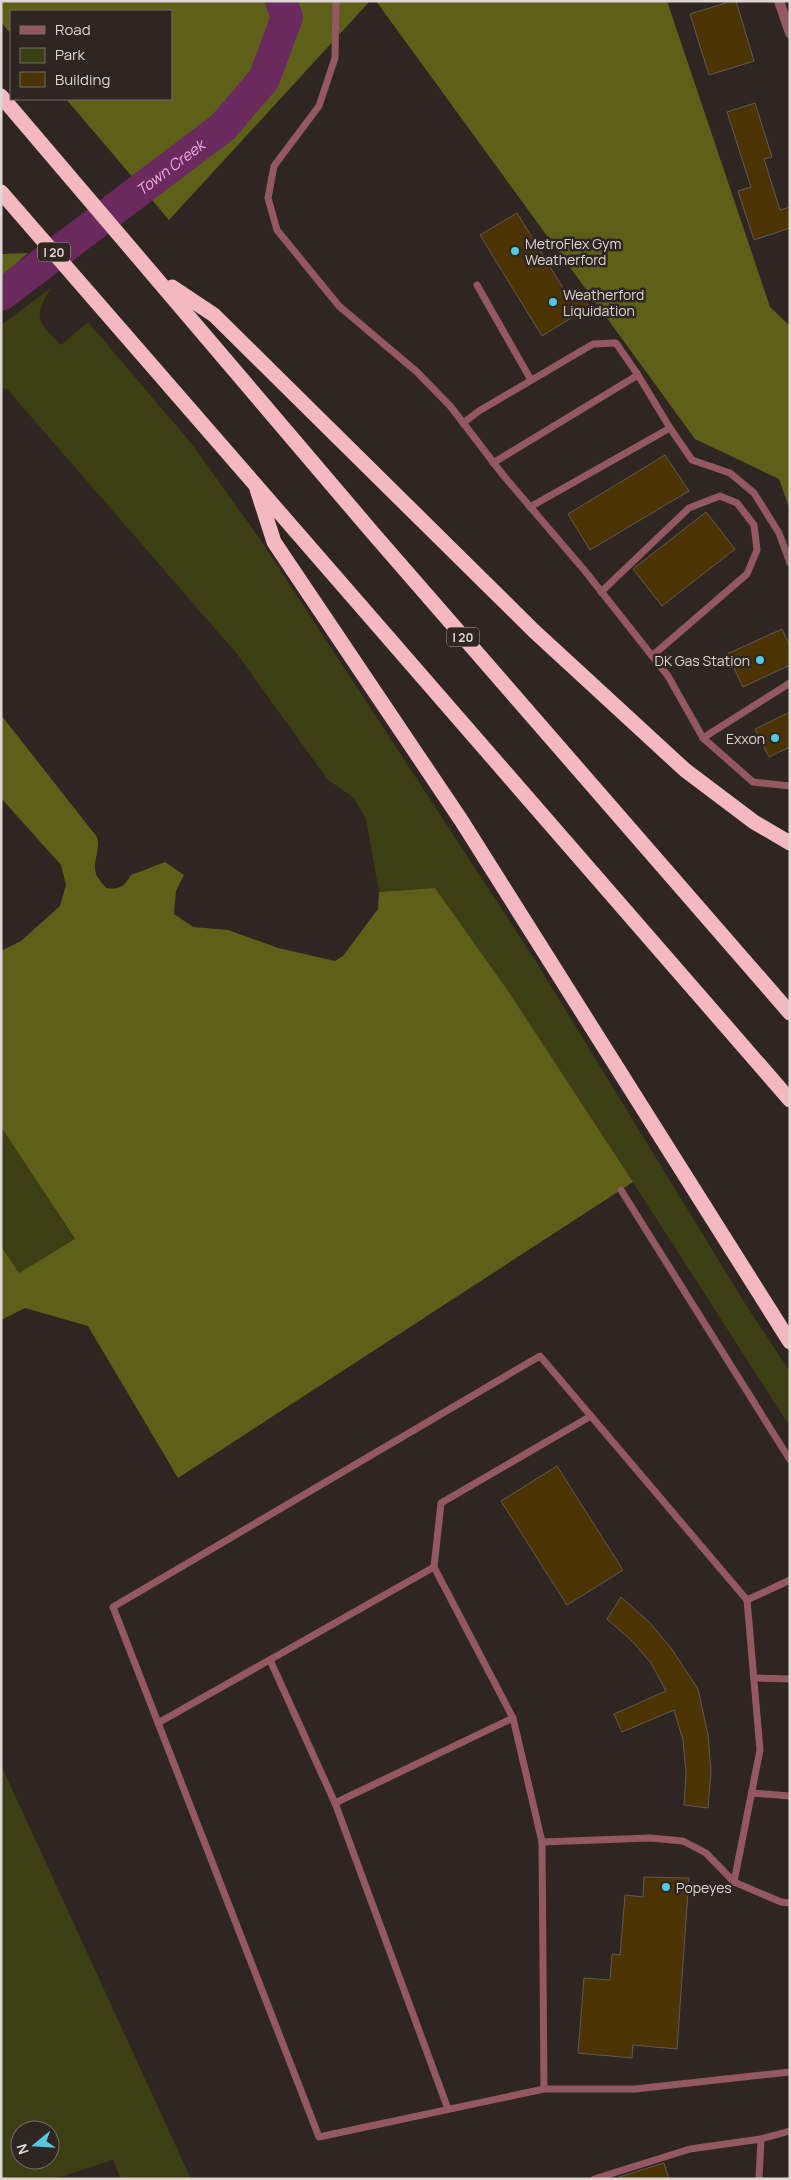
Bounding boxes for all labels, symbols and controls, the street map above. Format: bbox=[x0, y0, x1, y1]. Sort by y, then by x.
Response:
legend bbox=[10, 10, 172, 100]
text: Road bbox=[55, 19, 91, 40]
text: Park bbox=[55, 44, 85, 65]
text: Building bbox=[55, 69, 110, 90]
water label: Town Creek bbox=[132, 133, 211, 200]
place label: MetroFlex Gym Weatherford bbox=[525, 234, 621, 269]
road number: I 20 bbox=[38, 242, 70, 262]
marker: MetroFlex Gym Weatherford bbox=[509, 245, 521, 257]
place label: Weatherford Liquidation bbox=[563, 285, 644, 320]
marker: Weatherford Liquidation bbox=[547, 296, 559, 308]
road number: I 20 bbox=[447, 628, 479, 646]
place label: DK Gas Station bbox=[654, 651, 750, 670]
marker: DK Gas Station bbox=[754, 654, 766, 666]
place label: Exxon bbox=[726, 729, 765, 748]
marker: Exxon bbox=[769, 732, 781, 744]
place label: Popeyes bbox=[676, 1878, 732, 1897]
marker: Popeyes bbox=[660, 1881, 672, 1893]
north arrow bbox=[10, 2120, 60, 2170]
text: N bbox=[12, 2141, 33, 2157]

